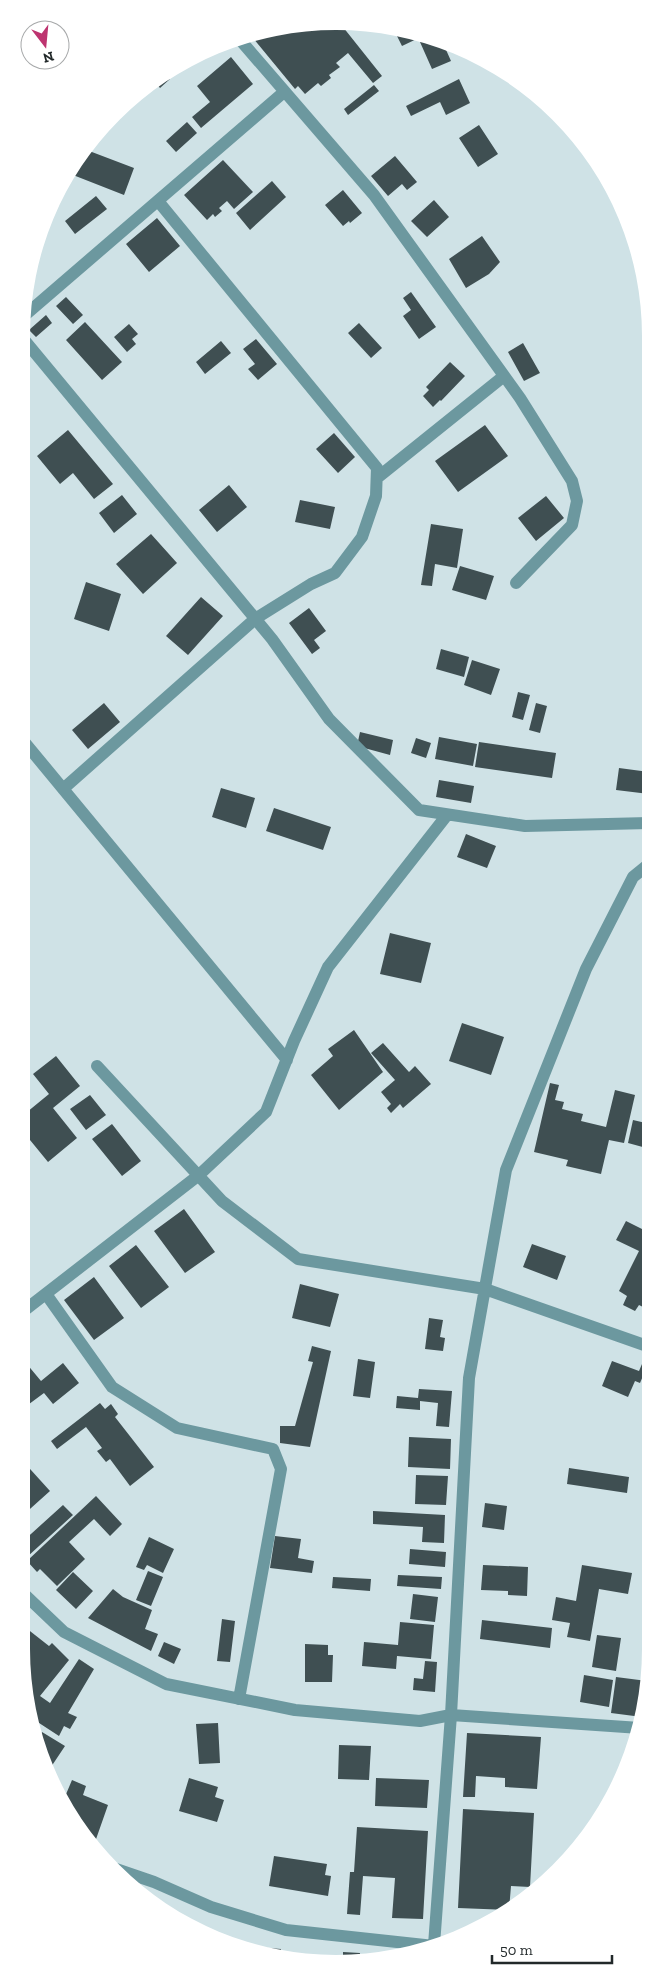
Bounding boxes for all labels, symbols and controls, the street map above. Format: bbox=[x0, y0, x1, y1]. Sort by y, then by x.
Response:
north arrow bbox=[20, 20, 70, 70]
text: N bbox=[41, 47, 56, 67]
scale bar bbox=[492, 1932, 612, 1964]
text: 50 m bbox=[500, 1941, 533, 1959]

